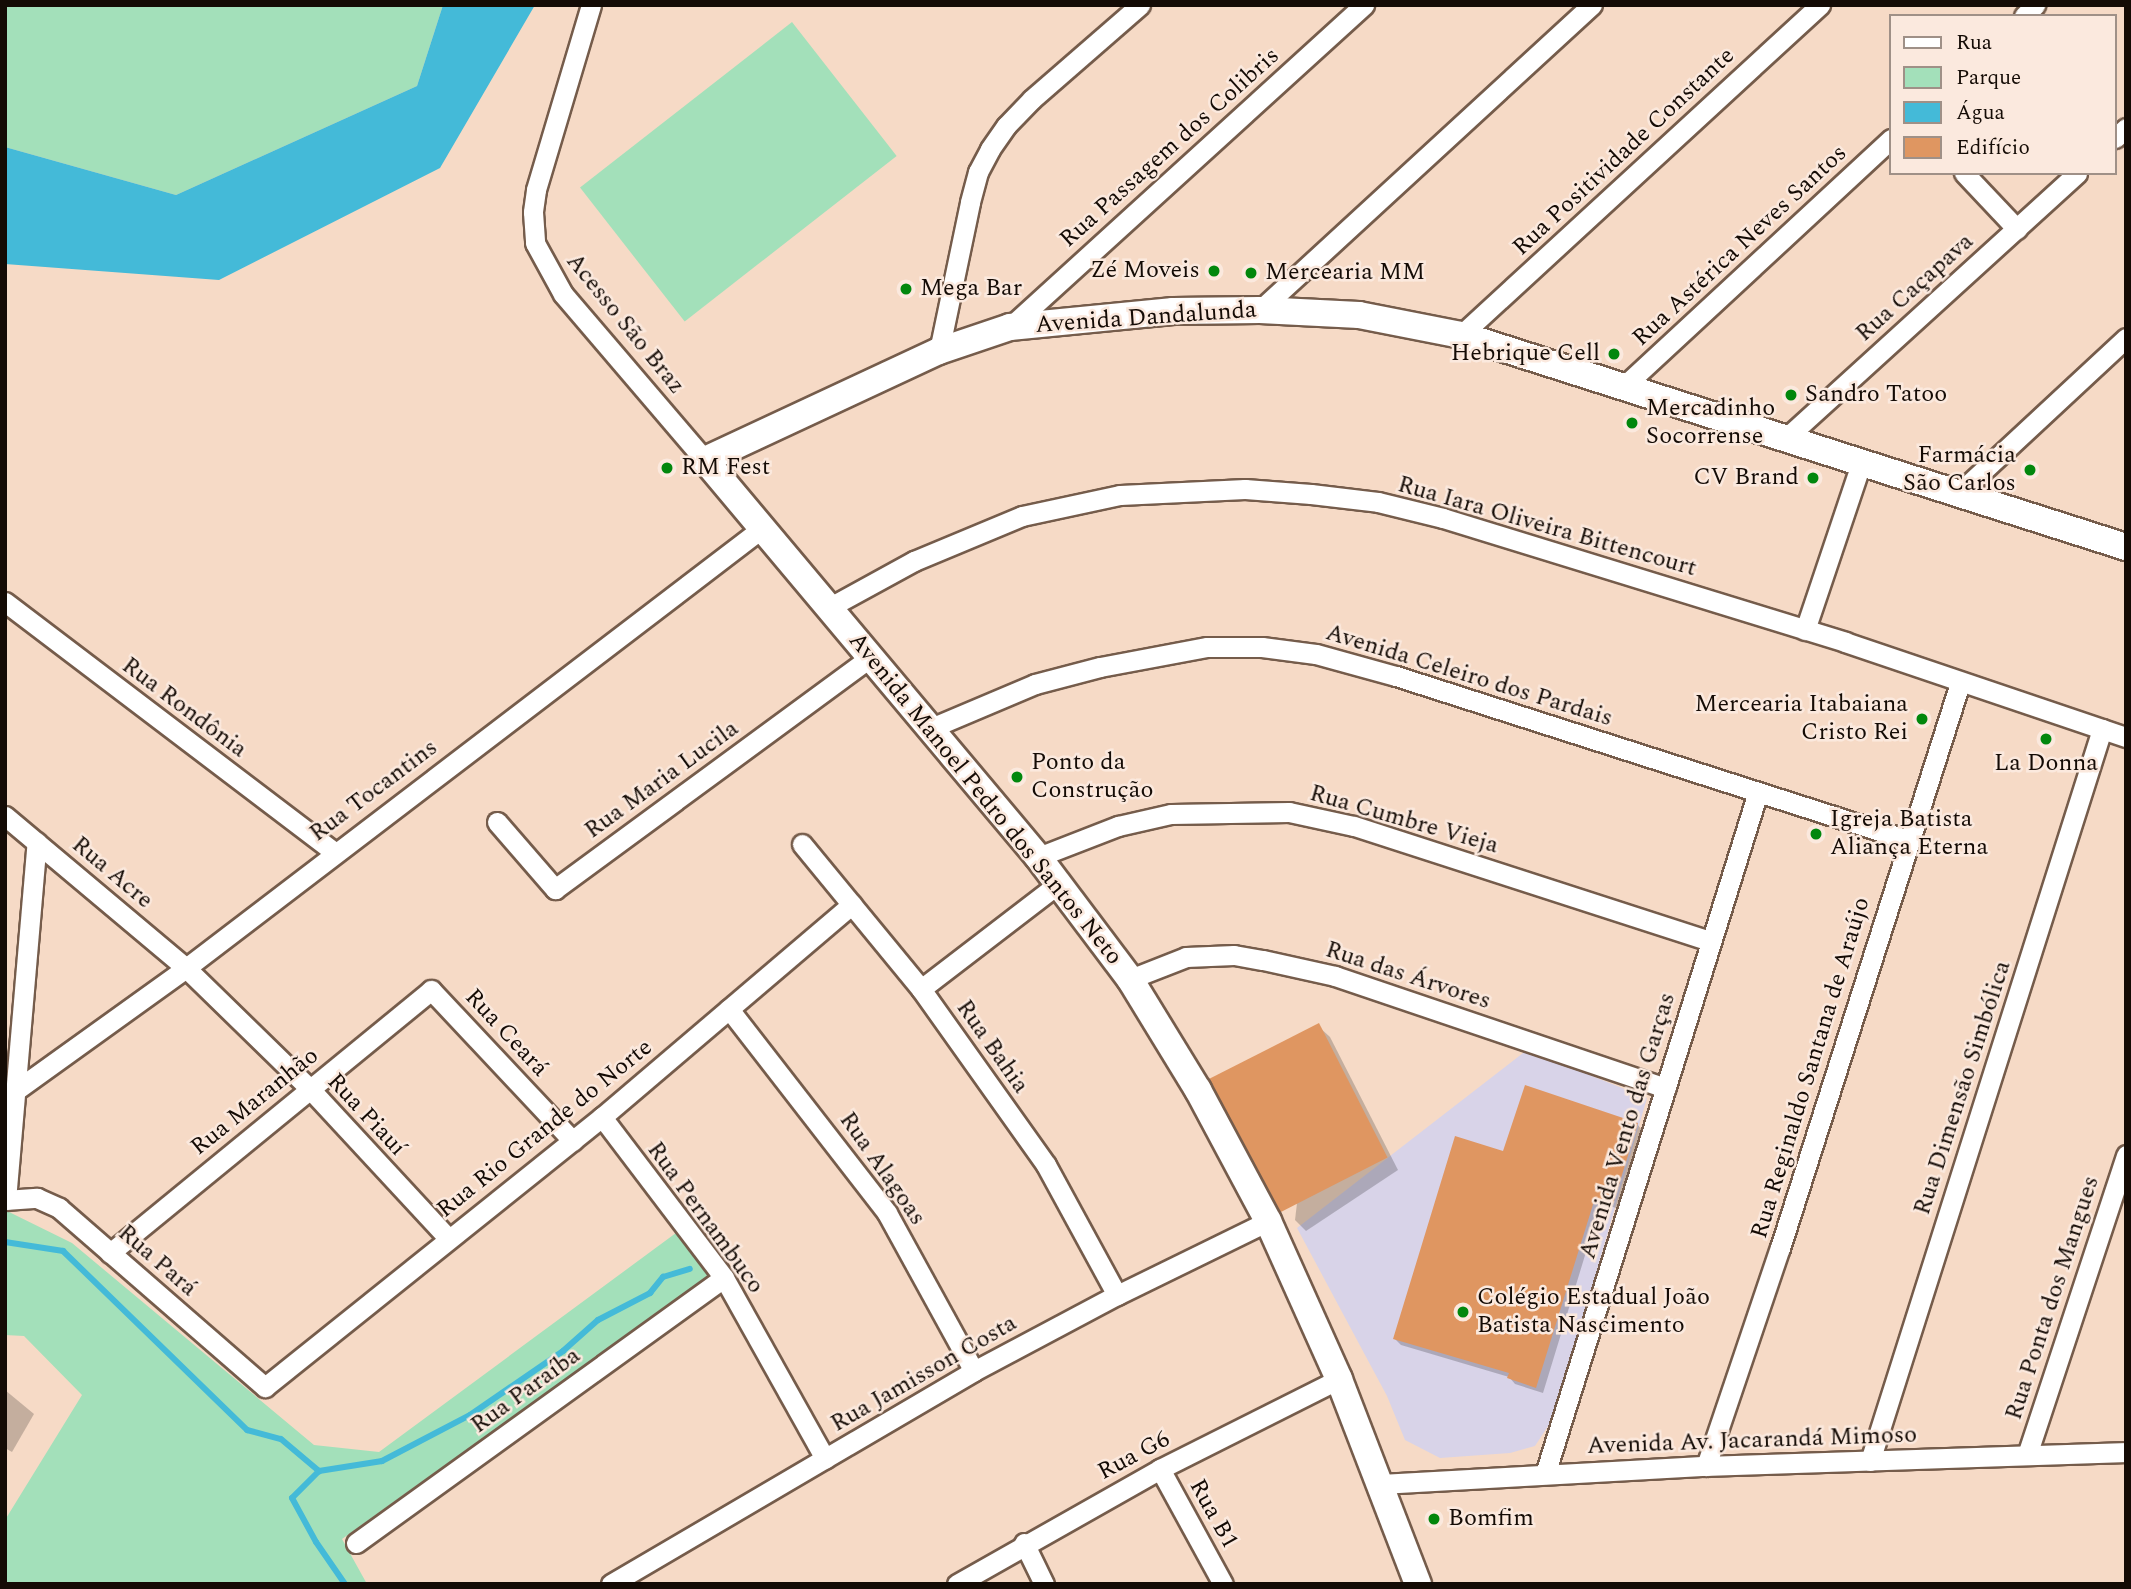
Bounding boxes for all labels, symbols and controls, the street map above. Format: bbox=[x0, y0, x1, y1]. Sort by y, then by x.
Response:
legend bbox=[1890, 14, 2117, 175]
text: Rua bbox=[1956, 27, 1992, 59]
street label: Rua Passagem dos Colibris bbox=[1054, 42, 1286, 254]
street label: Rua Positividade Constante bbox=[1507, 42, 1741, 262]
text: Parque bbox=[1956, 62, 2021, 94]
text: Água bbox=[1956, 97, 2005, 129]
text: Edifício bbox=[1956, 132, 2030, 164]
street label: Rua Astérica Neves Santos bbox=[1627, 139, 1853, 353]
street label: Rua Caçapava bbox=[1850, 228, 1980, 348]
street label: Acesso São Braz bbox=[559, 248, 691, 400]
place label: Zé Moveis bbox=[1090, 257, 1200, 285]
place label: Mercearia MM bbox=[1265, 259, 1425, 287]
marker: Zé Moveis bbox=[1206, 263, 1222, 279]
marker: Mercearia MM bbox=[1243, 265, 1259, 281]
place label: Mega Bar bbox=[920, 275, 1022, 303]
marker: Mega Bar bbox=[898, 281, 914, 297]
street label: Avenida Dandalunda bbox=[1034, 296, 1258, 340]
place label: Hebrique Cell bbox=[1451, 340, 1600, 368]
marker: Hebrique Cell bbox=[1606, 346, 1622, 362]
place label: Sandro Tatoo bbox=[1805, 381, 1947, 409]
marker: Sandro Tatoo bbox=[1783, 387, 1799, 403]
place label: Mercadinho Socorrense bbox=[1646, 395, 1775, 451]
marker: Mercadinho Socorrense bbox=[1624, 415, 1640, 431]
place label: Farmácia São Carlos bbox=[1903, 442, 2016, 498]
place label: RM Fest bbox=[681, 454, 770, 482]
marker: RM Fest bbox=[659, 460, 675, 476]
marker: Farmácia São Carlos bbox=[2022, 462, 2038, 478]
place label: CV Brand bbox=[1694, 464, 1799, 492]
street label: Rua Iara Oliveira Bittencourt bbox=[1394, 470, 1700, 584]
marker: CV Brand bbox=[1805, 470, 1821, 486]
street label: Avenida Celeiro dos Pardais bbox=[1322, 619, 1616, 733]
street label: Avenida Manoel Pedro dos Santos Neto bbox=[842, 627, 1128, 971]
street label: Rua Rondônia bbox=[116, 652, 252, 764]
place label: Mercearia Itabaiana Cristo Rei bbox=[1694, 691, 1908, 747]
marker: Mercearia Itabaiana Cristo Rei bbox=[1914, 711, 1930, 727]
street label: Rua Maria Lucila bbox=[580, 715, 744, 845]
marker: La Donna bbox=[2038, 731, 2054, 747]
street label: Rua Tocantins bbox=[304, 734, 444, 848]
place label: Ponto da Construção bbox=[1031, 749, 1153, 805]
place label: La Donna bbox=[1994, 750, 2098, 778]
marker: Ponto da Construção bbox=[1009, 769, 1025, 785]
street label: Rua Cumbre Vieja bbox=[1306, 779, 1502, 861]
place label: Igreja Batista Aliança Eterna bbox=[1830, 806, 1988, 862]
marker: Igreja Batista Aliança Eterna bbox=[1808, 826, 1824, 842]
street label: Rua Acre bbox=[66, 831, 158, 915]
street label: Rua Reginaldo Santana de Araújo bbox=[1745, 894, 1877, 1242]
street label: Rua das Árvores bbox=[1322, 936, 1494, 1016]
street label: Rua Dimensão Simbólica bbox=[1908, 957, 2018, 1219]
street label: Rua Ceará bbox=[458, 983, 554, 1083]
street label: Avenida Vento das Garças bbox=[1574, 989, 1682, 1263]
street label: Rua Bahia bbox=[949, 995, 1035, 1099]
street label: Rua Rio Grande do Norte bbox=[432, 1033, 658, 1225]
street label: Rua Maranhão bbox=[185, 1042, 325, 1162]
street label: Rua Piauí bbox=[320, 1068, 412, 1162]
street label: Rua Alagoas bbox=[832, 1107, 932, 1231]
street label: Rua Pernambuco bbox=[640, 1137, 770, 1299]
street label: Rua Ponta dos Mangues bbox=[2000, 1172, 2106, 1424]
street label: Rua Pará bbox=[112, 1219, 202, 1303]
place label: Colégio Estadual João Batista Nascimento bbox=[1477, 1284, 1710, 1340]
marker: Colégio Estadual João Batista Nascimento bbox=[1455, 1304, 1471, 1320]
street label: Rua Jamisson Costa bbox=[826, 1309, 1022, 1439]
street label: Rua Paraíba bbox=[466, 1342, 586, 1440]
street label: Avenida Av. Jacarandá Mimoso bbox=[1586, 1421, 1918, 1461]
street label: Rua G6 bbox=[1093, 1425, 1175, 1487]
street label: Rua B1 bbox=[1182, 1474, 1244, 1554]
place label: Bomfim bbox=[1448, 1505, 1534, 1533]
marker: Bomfim bbox=[1426, 1511, 1442, 1527]

